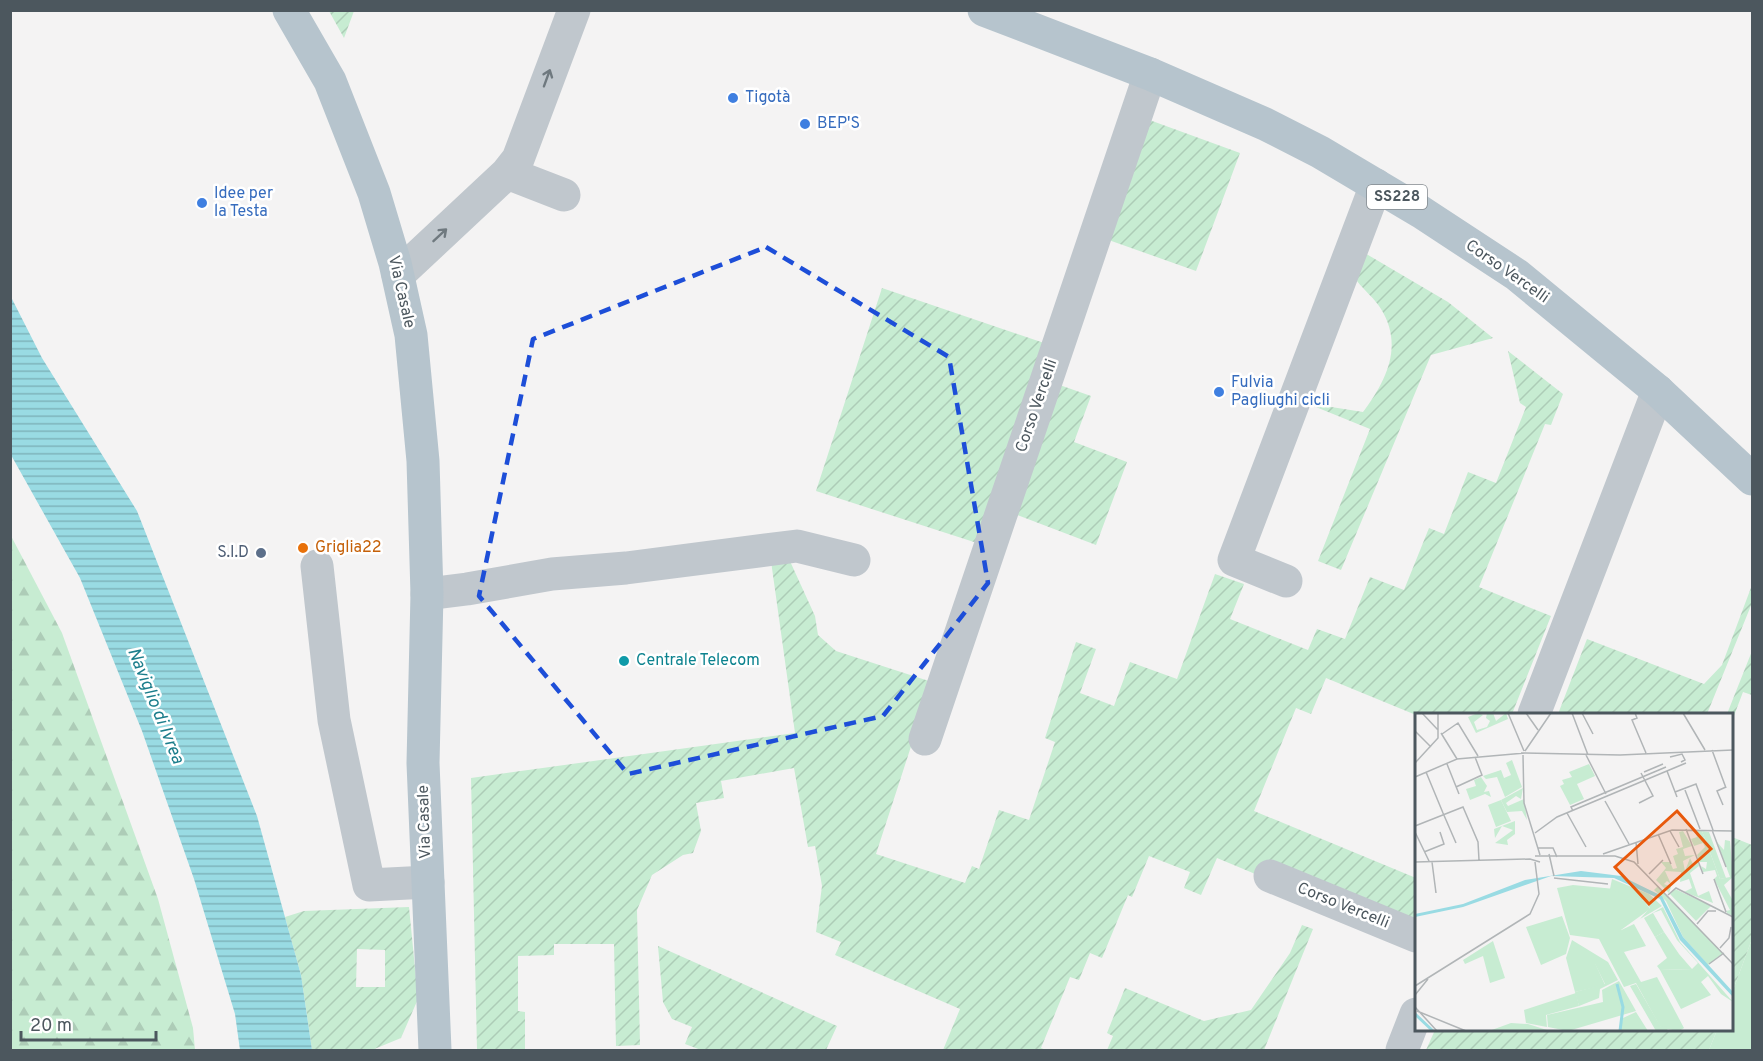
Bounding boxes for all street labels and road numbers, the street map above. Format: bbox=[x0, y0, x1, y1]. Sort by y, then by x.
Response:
road number: SS228 bbox=[1367, 185, 1427, 209]
street label: Corso Vercelli bbox=[1461, 236, 1553, 308]
street label: Via Casale bbox=[383, 254, 419, 330]
street label: Corso Vercelli bbox=[1012, 357, 1062, 455]
street label: Via Casale bbox=[414, 785, 436, 859]
street label: Corso Vercelli bbox=[1294, 878, 1392, 934]

